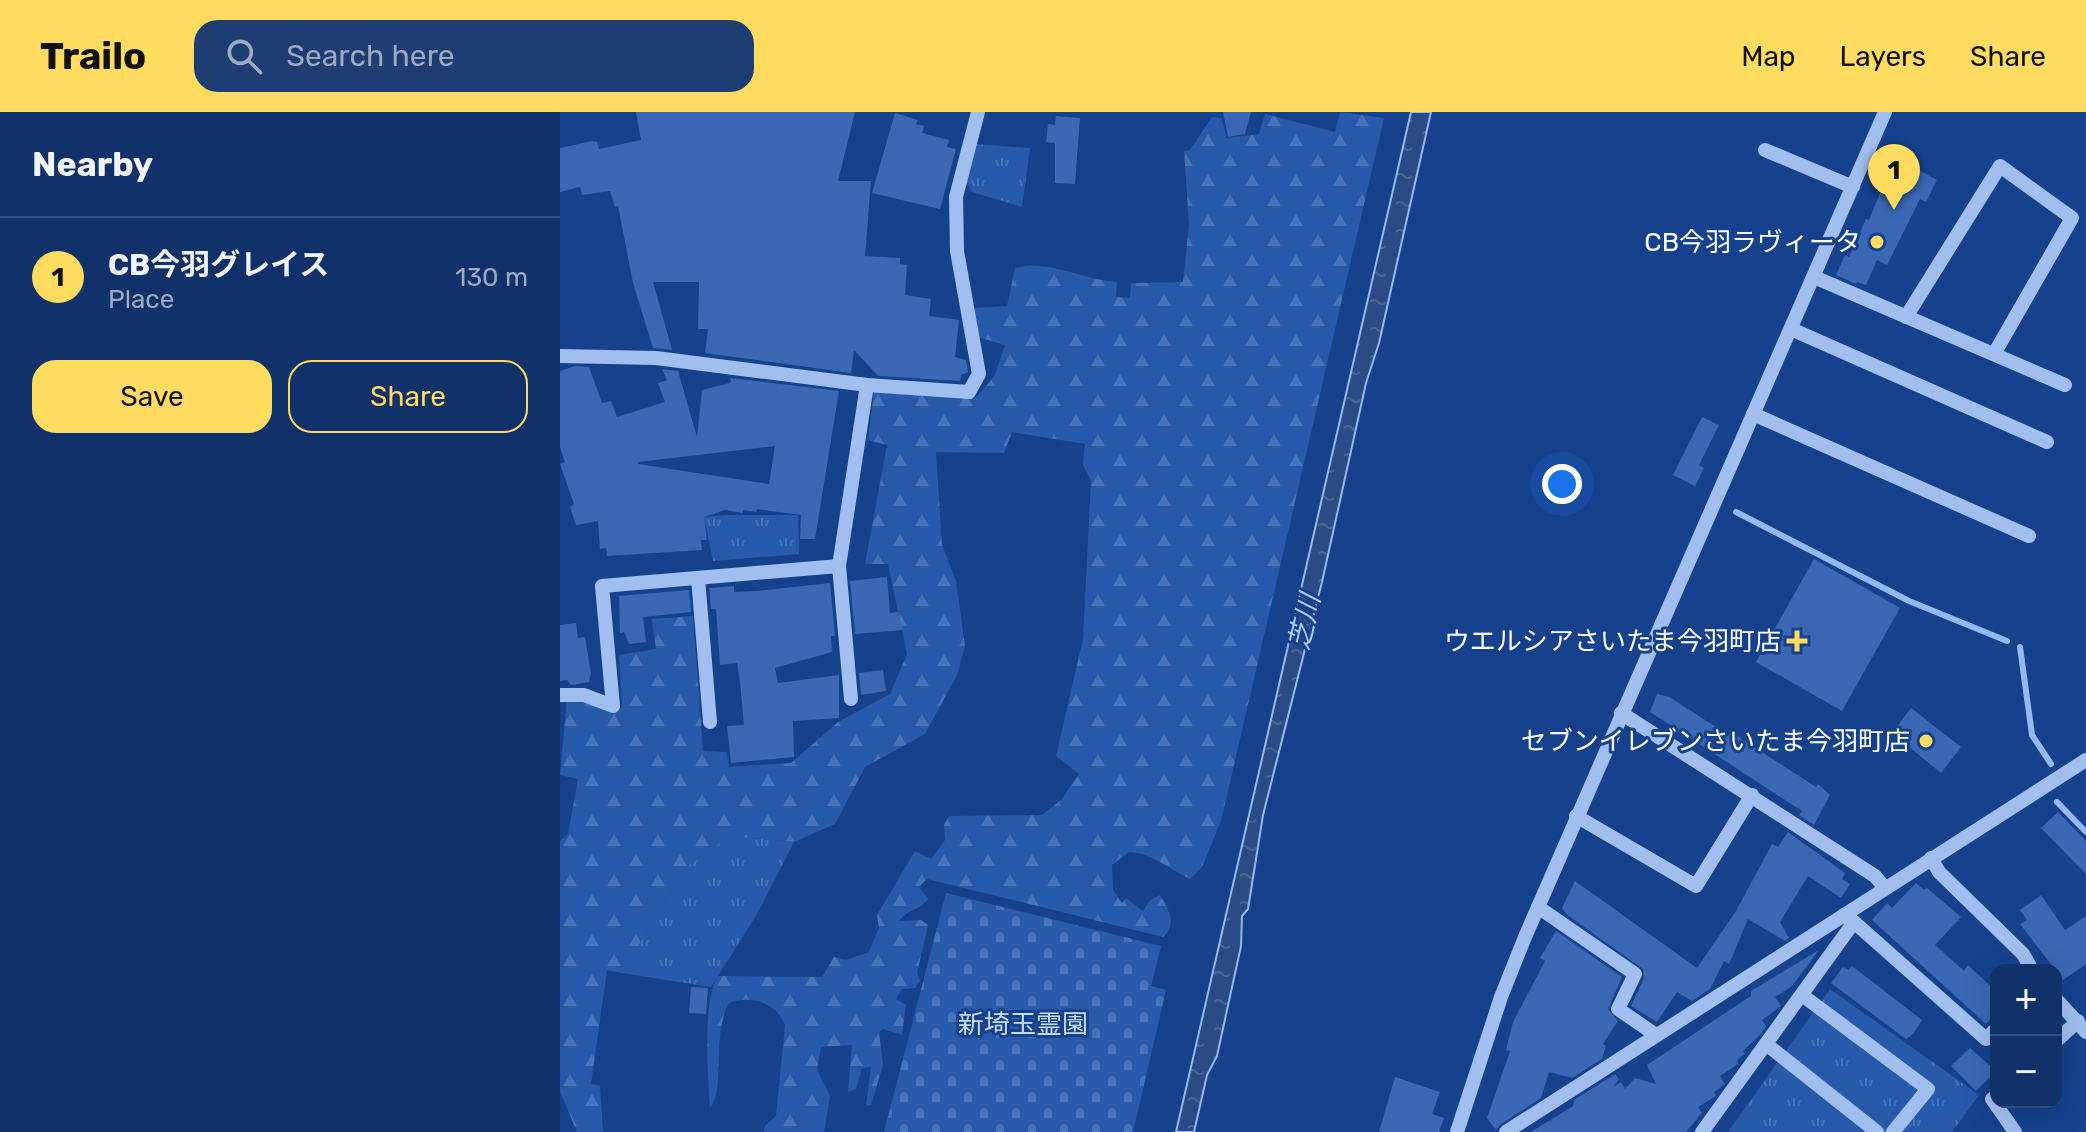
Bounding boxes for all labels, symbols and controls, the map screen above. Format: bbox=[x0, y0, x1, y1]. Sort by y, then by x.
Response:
search box bbox=[194, 20, 754, 92]
text: Trailo bbox=[40, 33, 146, 79]
icon: search bbox=[222, 34, 266, 78]
text: Search here bbox=[286, 38, 455, 74]
text: Map bbox=[1741, 40, 1796, 73]
text: Layers bbox=[1840, 40, 1926, 73]
text: Share bbox=[1970, 40, 2046, 73]
text: Nearby bbox=[32, 144, 153, 185]
pin: 1 bbox=[1868, 144, 1920, 210]
place label: CB今羽ラヴィータ bbox=[1644, 227, 1861, 258]
marker: CB今羽ラヴィータ bbox=[1868, 233, 1886, 251]
text: CB今羽グレイス bbox=[108, 247, 329, 283]
text: 1 bbox=[52, 262, 64, 293]
text: 130 m bbox=[455, 262, 528, 293]
text: Place bbox=[108, 284, 174, 315]
button: Save bbox=[32, 360, 272, 433]
button: Share bbox=[288, 360, 528, 433]
your location bbox=[1542, 464, 1582, 504]
water label: 芝川 bbox=[1282, 588, 1328, 653]
place label: ウエルシアさいたま今羽町店 bbox=[1444, 626, 1781, 657]
marker: ウエルシアさいたま今羽町店 bbox=[1788, 632, 1806, 650]
place label: セブンイレブンさいたま今羽町店 bbox=[1521, 726, 1910, 757]
marker: セブンイレブンさいたま今羽町店 bbox=[1917, 732, 1935, 750]
map controls bbox=[1990, 964, 2062, 1108]
button: + bbox=[1990, 964, 2062, 1036]
park label: 新埼玉霊園 bbox=[958, 1009, 1088, 1040]
button: − bbox=[1990, 1036, 2062, 1108]

